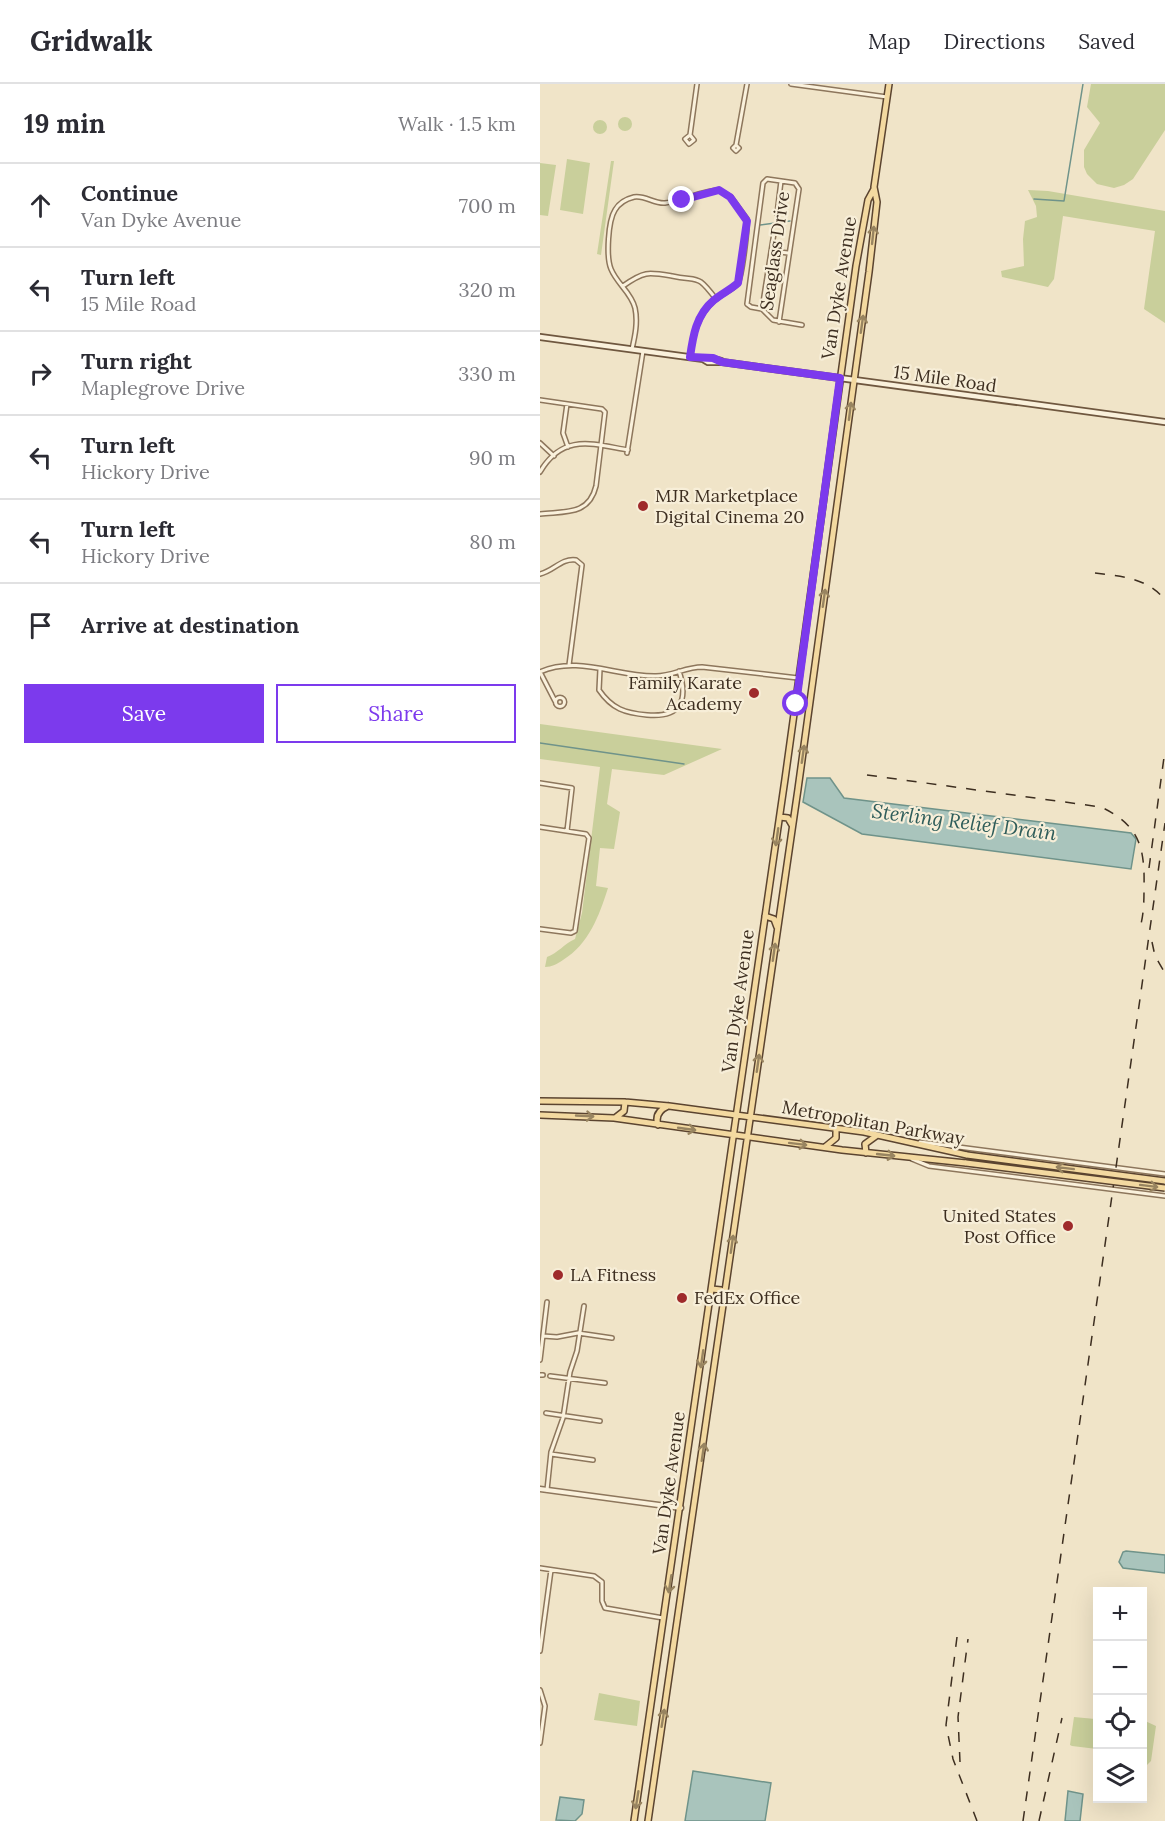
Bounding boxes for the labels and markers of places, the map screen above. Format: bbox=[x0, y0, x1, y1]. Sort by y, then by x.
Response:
place label: MJR Marketplace Digital Cinema 20 bbox=[655, 484, 804, 528]
marker: MJR Marketplace Digital Cinema 20 bbox=[636, 499, 650, 513]
place label: Family Karate Academy bbox=[628, 671, 742, 715]
marker: Family Karate Academy bbox=[747, 686, 761, 700]
place label: United States Post Office bbox=[943, 1204, 1056, 1248]
marker: United States Post Office bbox=[1061, 1219, 1075, 1233]
place label: LA Fitness bbox=[570, 1263, 656, 1286]
marker: LA Fitness bbox=[551, 1268, 565, 1282]
place label: FedEx Office bbox=[694, 1286, 801, 1309]
marker: FedEx Office bbox=[675, 1291, 689, 1305]

